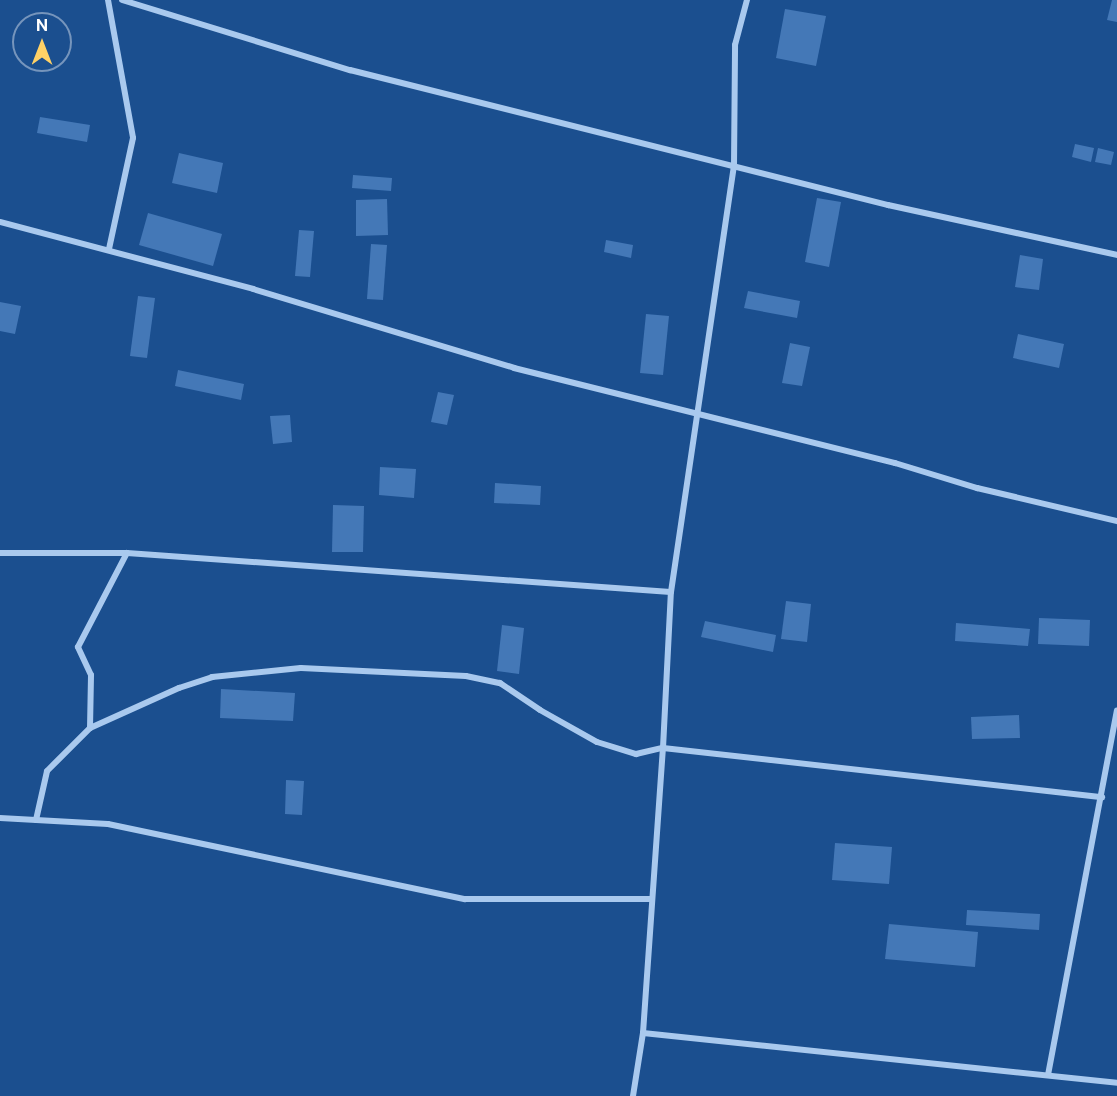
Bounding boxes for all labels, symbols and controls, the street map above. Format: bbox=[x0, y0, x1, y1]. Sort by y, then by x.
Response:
north arrow bbox=[12, 12, 72, 72]
text: N bbox=[36, 16, 48, 35]

